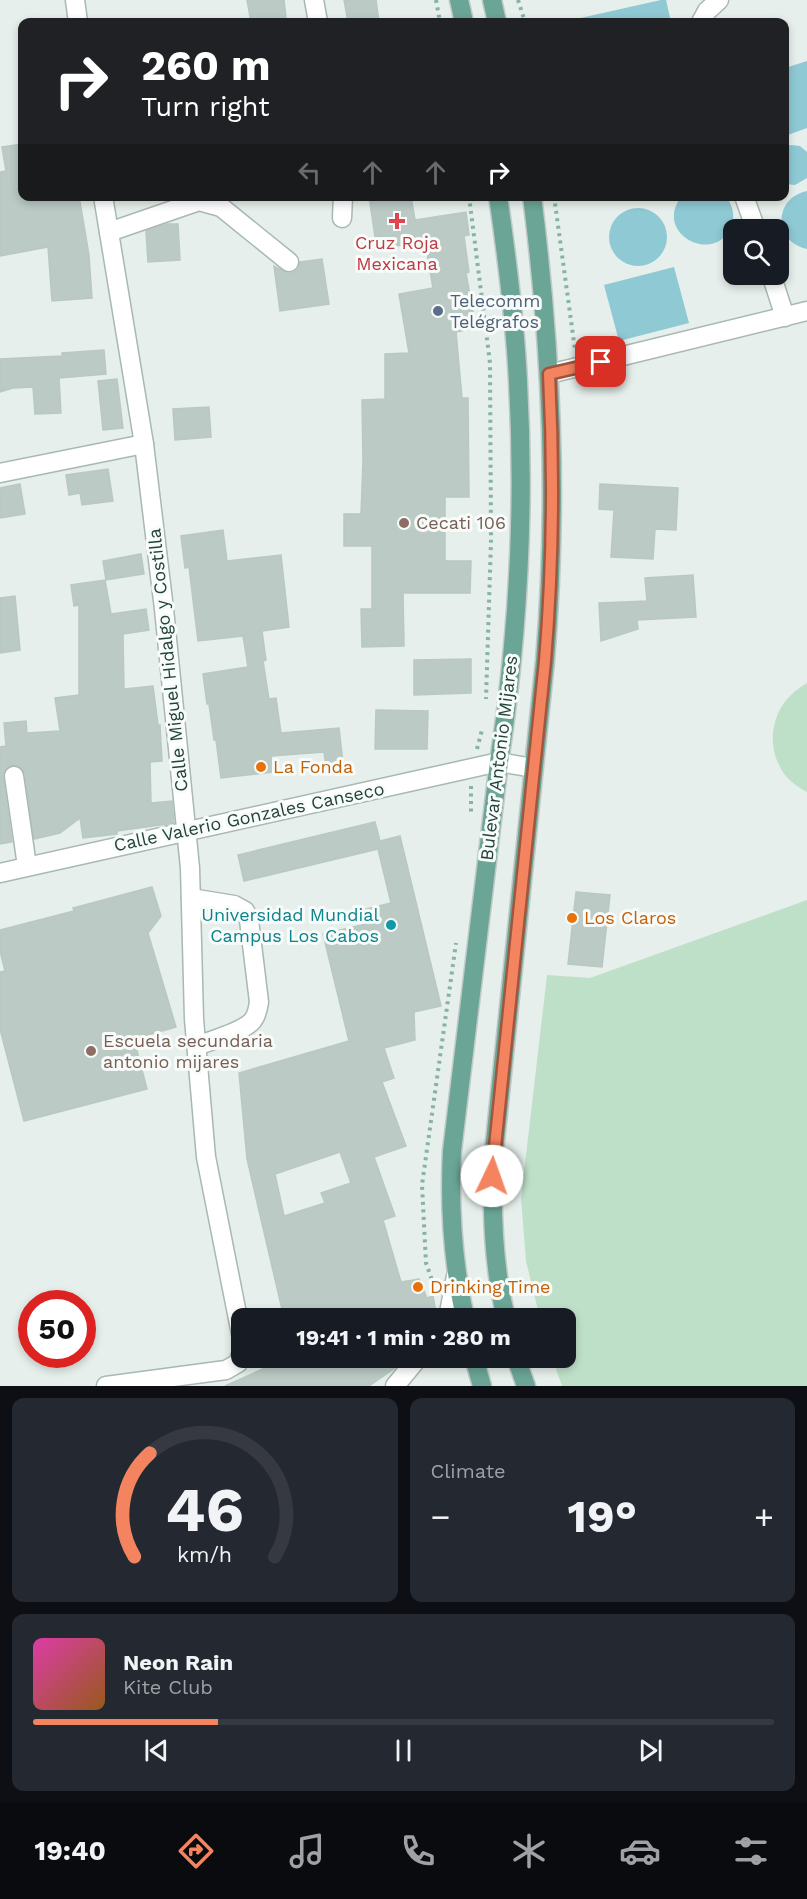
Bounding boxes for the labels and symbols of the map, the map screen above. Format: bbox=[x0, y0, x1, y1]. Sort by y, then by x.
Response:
marker: Cruz Roja Mexicana bbox=[388, 212, 406, 230]
place label: Cruz Roja Mexicana bbox=[355, 232, 439, 274]
place label: Telecomm Telégrafos bbox=[450, 290, 540, 332]
marker: Telecomm Telégrafos bbox=[431, 304, 445, 318]
pin bbox=[575, 336, 626, 387]
place label: Cecati 106 bbox=[416, 512, 506, 533]
marker: Cecati 106 bbox=[397, 516, 411, 530]
street label: Calle Miguel Hidalgo y Costilla bbox=[143, 527, 192, 793]
street label: Bulevar Antonio Mijares bbox=[476, 654, 521, 862]
place label: La Fonda bbox=[273, 756, 353, 777]
marker: La Fonda bbox=[254, 760, 268, 774]
street label: Calle Valerio Gonzales Canseco bbox=[112, 778, 386, 855]
place label: Universidad Mundial Campus Los Cabos bbox=[201, 904, 379, 946]
place label: Los Claros bbox=[584, 907, 676, 928]
marker: Los Claros bbox=[565, 911, 579, 925]
marker: Universidad Mundial Campus Los Cabos bbox=[384, 918, 398, 932]
place label: Escuela secundaria antonio mijares bbox=[103, 1030, 273, 1072]
marker: Escuela secundaria antonio mijares bbox=[84, 1044, 98, 1058]
position arrow bbox=[460, 1144, 524, 1208]
place label: Drinking Time bbox=[430, 1276, 550, 1297]
marker: Drinking Time bbox=[411, 1280, 425, 1294]
speed limit sign: 50 bbox=[18, 1290, 96, 1368]

